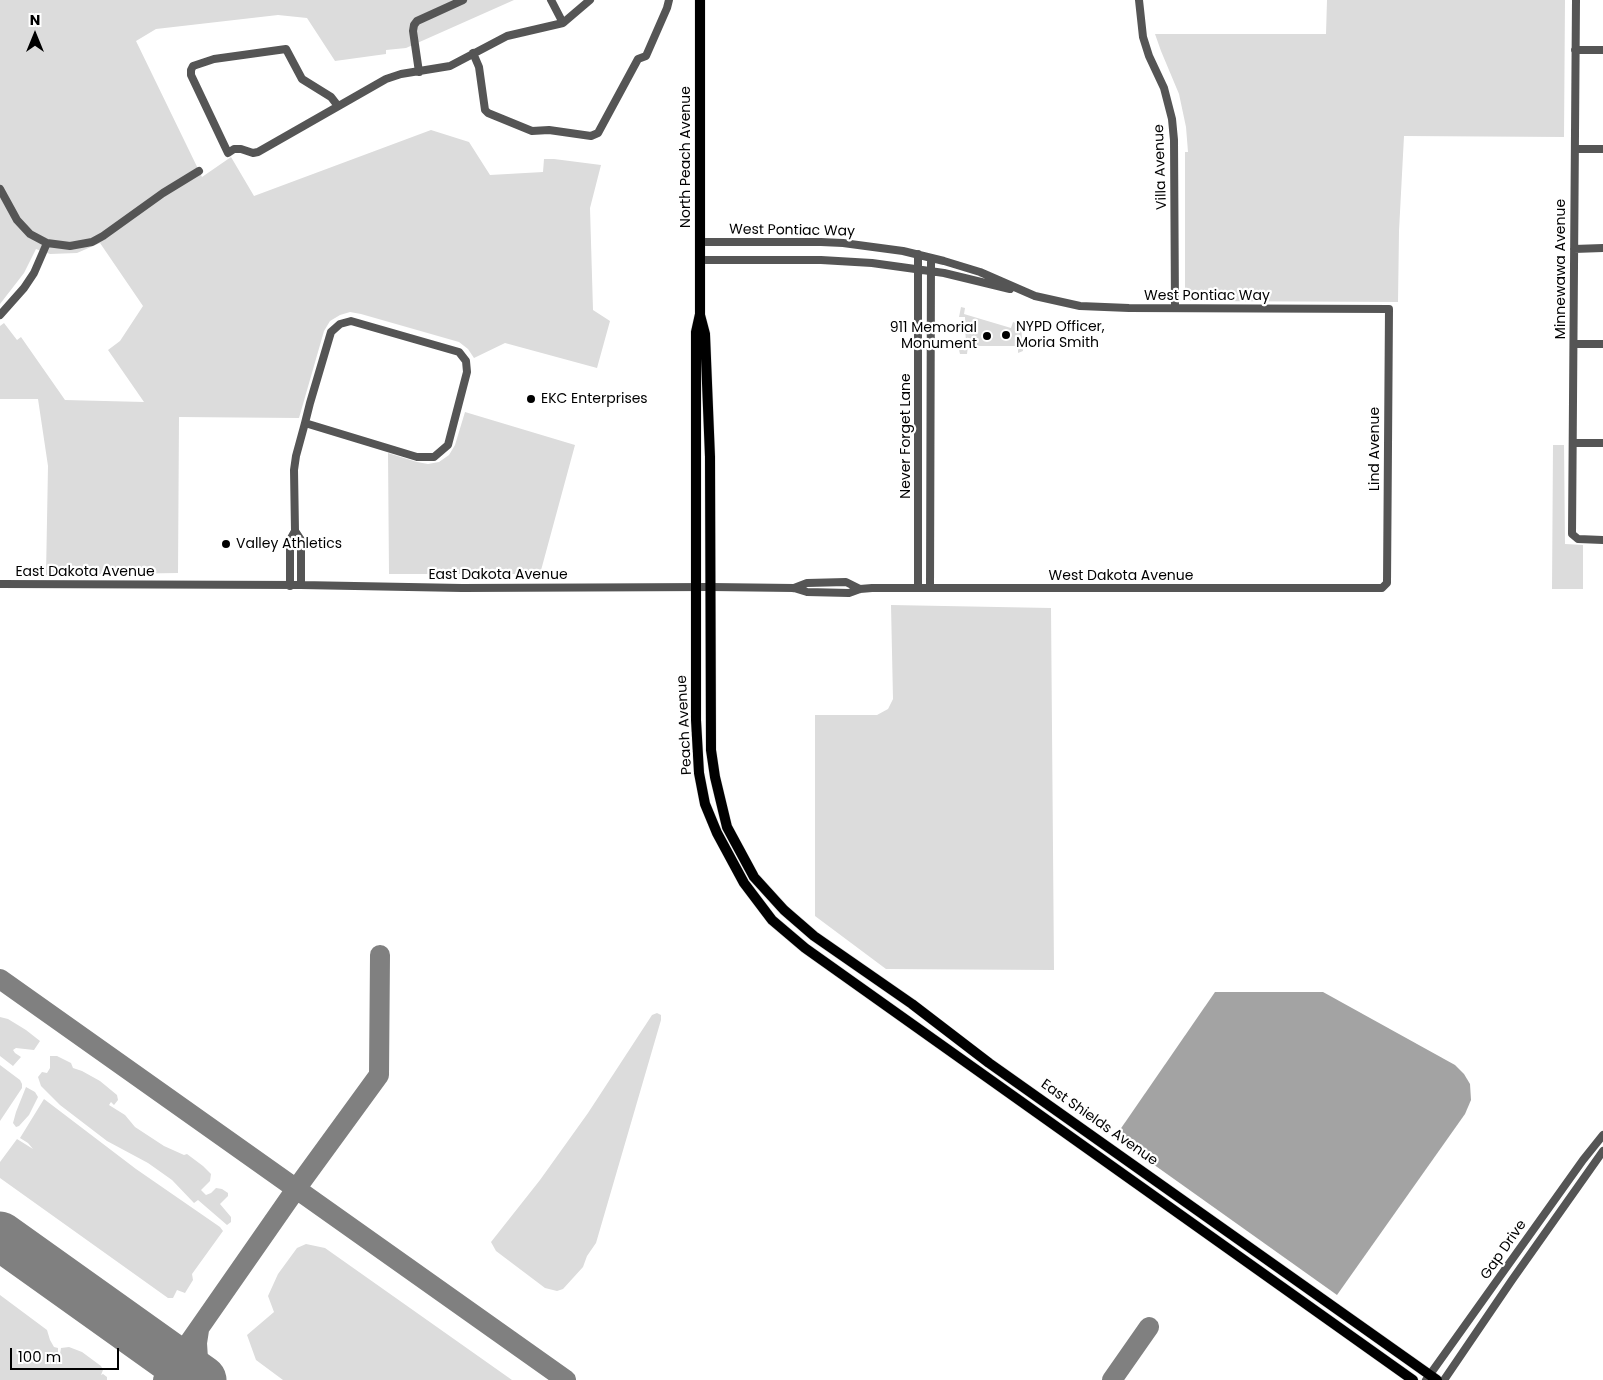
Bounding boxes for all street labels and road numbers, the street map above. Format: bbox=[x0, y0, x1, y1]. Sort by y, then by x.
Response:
street label: North Peach Avenue bbox=[678, 86, 694, 228]
street label: Villa Avenue bbox=[1151, 124, 1171, 210]
street label: Minnewawa Avenue bbox=[1553, 199, 1569, 339]
street label: West Pontiac Way bbox=[729, 222, 855, 240]
street label: West Pontiac Way bbox=[1144, 288, 1270, 304]
street label: Never Forget Lane bbox=[898, 373, 914, 499]
street label: Lind Avenue bbox=[1367, 407, 1383, 491]
street label: East Dakota Avenue bbox=[15, 564, 155, 580]
street label: East Dakota Avenue bbox=[428, 567, 568, 583]
street label: West Dakota Avenue bbox=[1049, 568, 1193, 584]
street label: Peach Avenue bbox=[674, 675, 696, 775]
street label: East Shields Avenue bbox=[1037, 1076, 1161, 1170]
street label: Gap Drive bbox=[1477, 1217, 1531, 1283]

